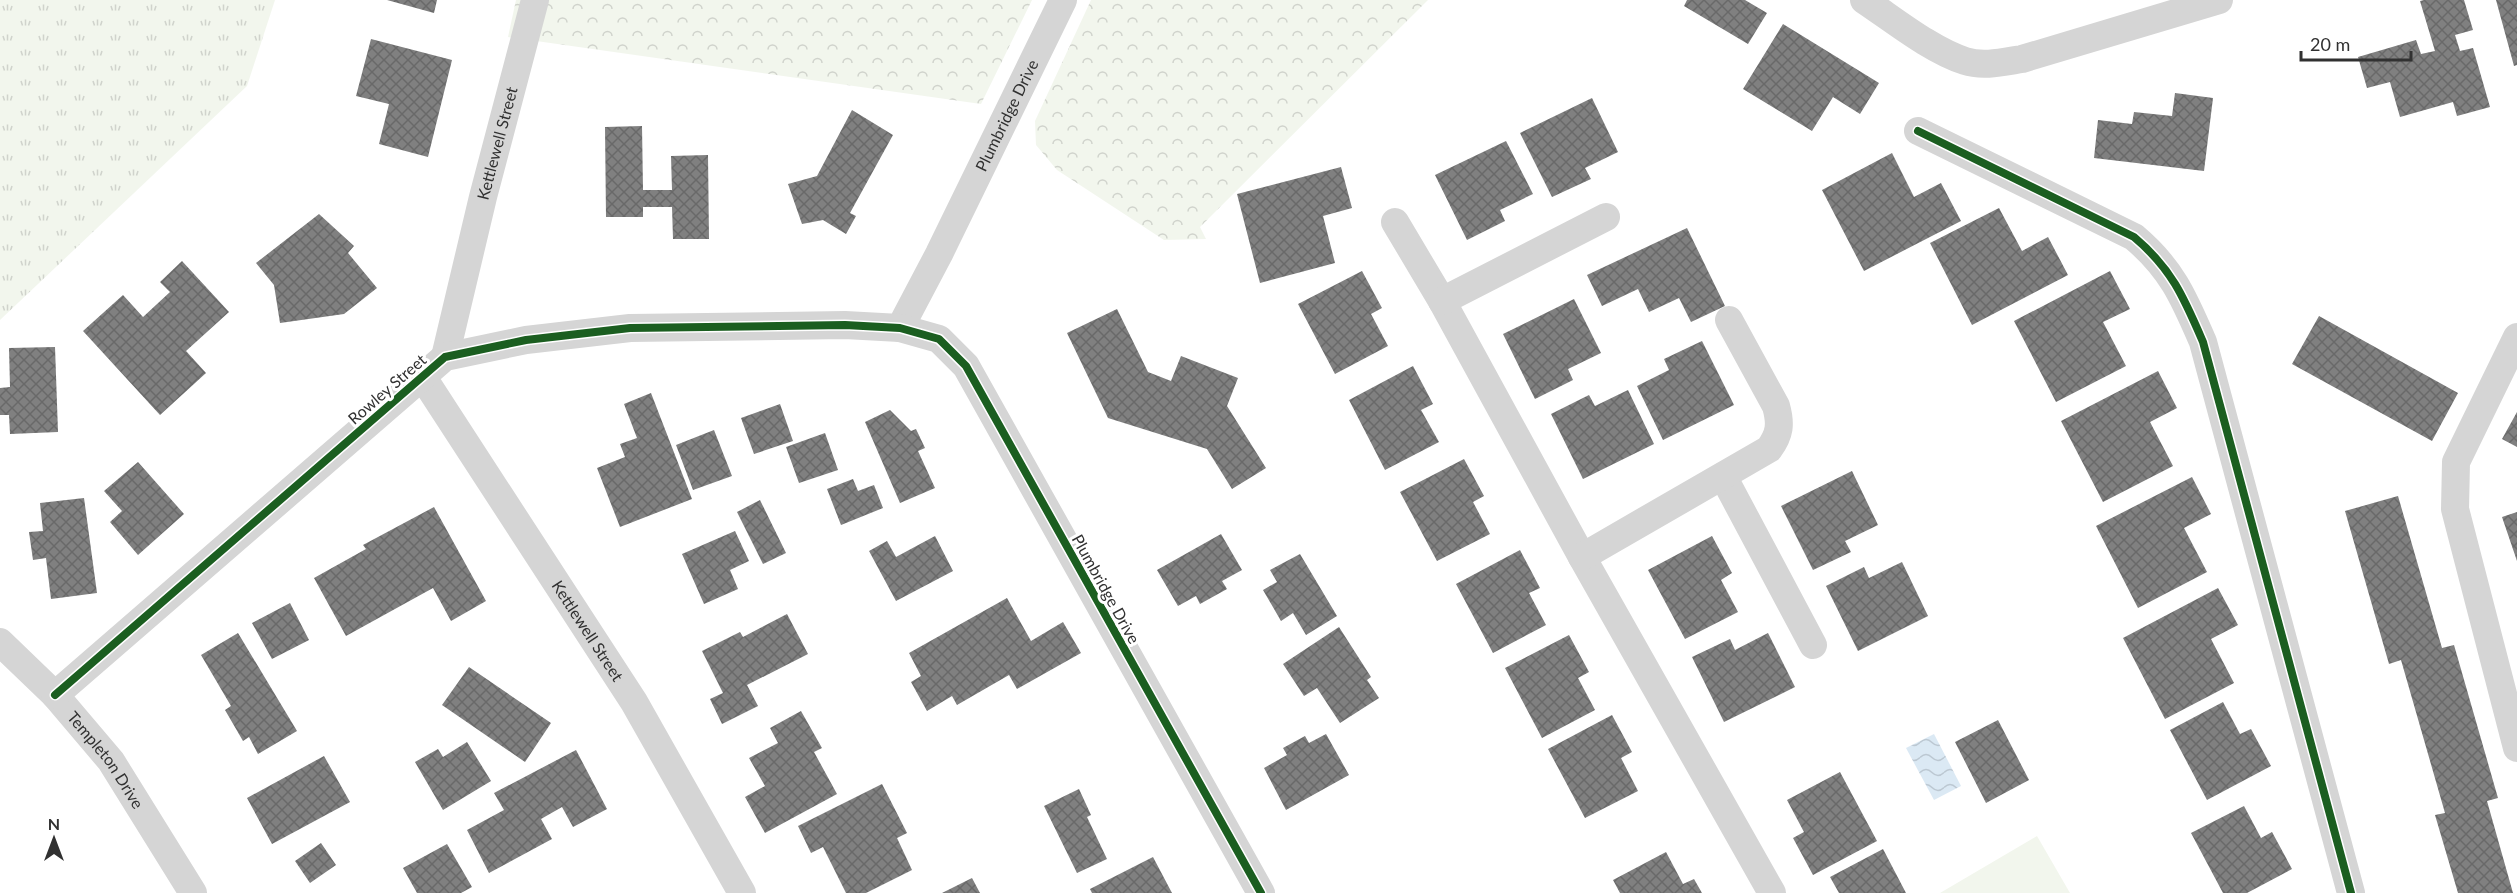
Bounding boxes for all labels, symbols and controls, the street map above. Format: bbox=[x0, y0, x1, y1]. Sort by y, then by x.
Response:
scale bar bbox=[2301, 24, 2410, 62]
text: 20 m bbox=[2310, 33, 2350, 55]
street label: Plumbridge Drive bbox=[971, 56, 1042, 174]
street label: Kettlewell Street bbox=[473, 84, 521, 202]
street label: Rowley Street bbox=[344, 349, 430, 428]
street label: Plumbridge Drive bbox=[1069, 531, 1144, 647]
street label: Kettlewell Street bbox=[548, 577, 628, 685]
street label: Templeton Drive bbox=[64, 707, 148, 812]
north arrow bbox=[24, 809, 84, 869]
text: N bbox=[48, 814, 60, 833]

